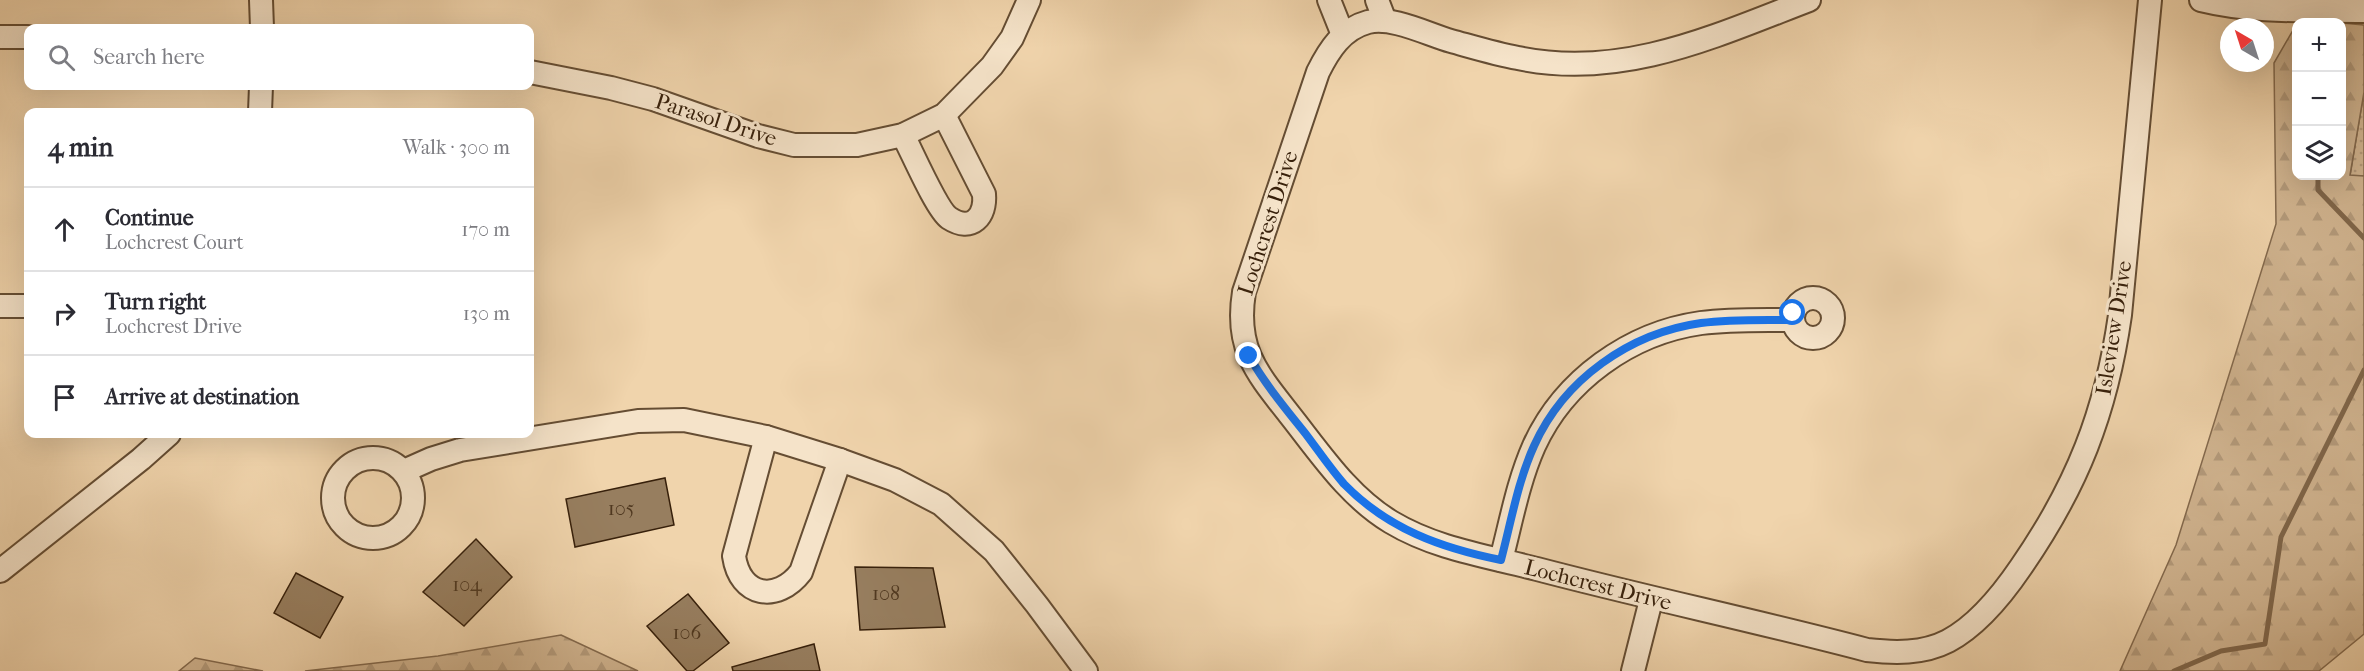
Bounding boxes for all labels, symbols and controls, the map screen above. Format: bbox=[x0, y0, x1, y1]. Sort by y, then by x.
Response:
north arrow bbox=[2220, 18, 2274, 72]
map controls bbox=[2292, 18, 2346, 180]
button: + bbox=[2292, 18, 2346, 72]
search box bbox=[24, 24, 534, 90]
icon: search bbox=[45, 41, 78, 74]
text: Search here bbox=[93, 44, 205, 70]
button: − bbox=[2292, 72, 2346, 126]
street label: Parasol Drive bbox=[652, 88, 780, 152]
button: layers bbox=[2292, 126, 2346, 180]
text: 4 min bbox=[48, 132, 113, 163]
text: Walk · 300 m bbox=[403, 136, 510, 159]
street label: Lochcrest Drive bbox=[1232, 147, 1304, 299]
text: Continue bbox=[105, 205, 194, 231]
icon: ahead bbox=[48, 213, 81, 246]
text: 170 m bbox=[461, 218, 510, 241]
text: Lochcrest Court bbox=[105, 231, 244, 254]
street label: Isleview Drive bbox=[2091, 259, 2138, 397]
text: Turn right bbox=[105, 289, 206, 315]
icon: right bbox=[48, 297, 81, 330]
route start bbox=[1779, 299, 1805, 325]
text: 130 m bbox=[463, 302, 510, 325]
text: Lochcrest Drive bbox=[105, 315, 242, 338]
route end bbox=[1235, 342, 1261, 368]
icon: arrive bbox=[48, 381, 81, 414]
text: Arrive at destination bbox=[105, 384, 299, 410]
house number: 105 bbox=[608, 497, 634, 520]
street label: Lochcrest Drive bbox=[1522, 554, 1674, 616]
house number: 104 bbox=[452, 573, 483, 596]
house number: 108 bbox=[872, 582, 900, 605]
house number: 106 bbox=[673, 621, 702, 644]

